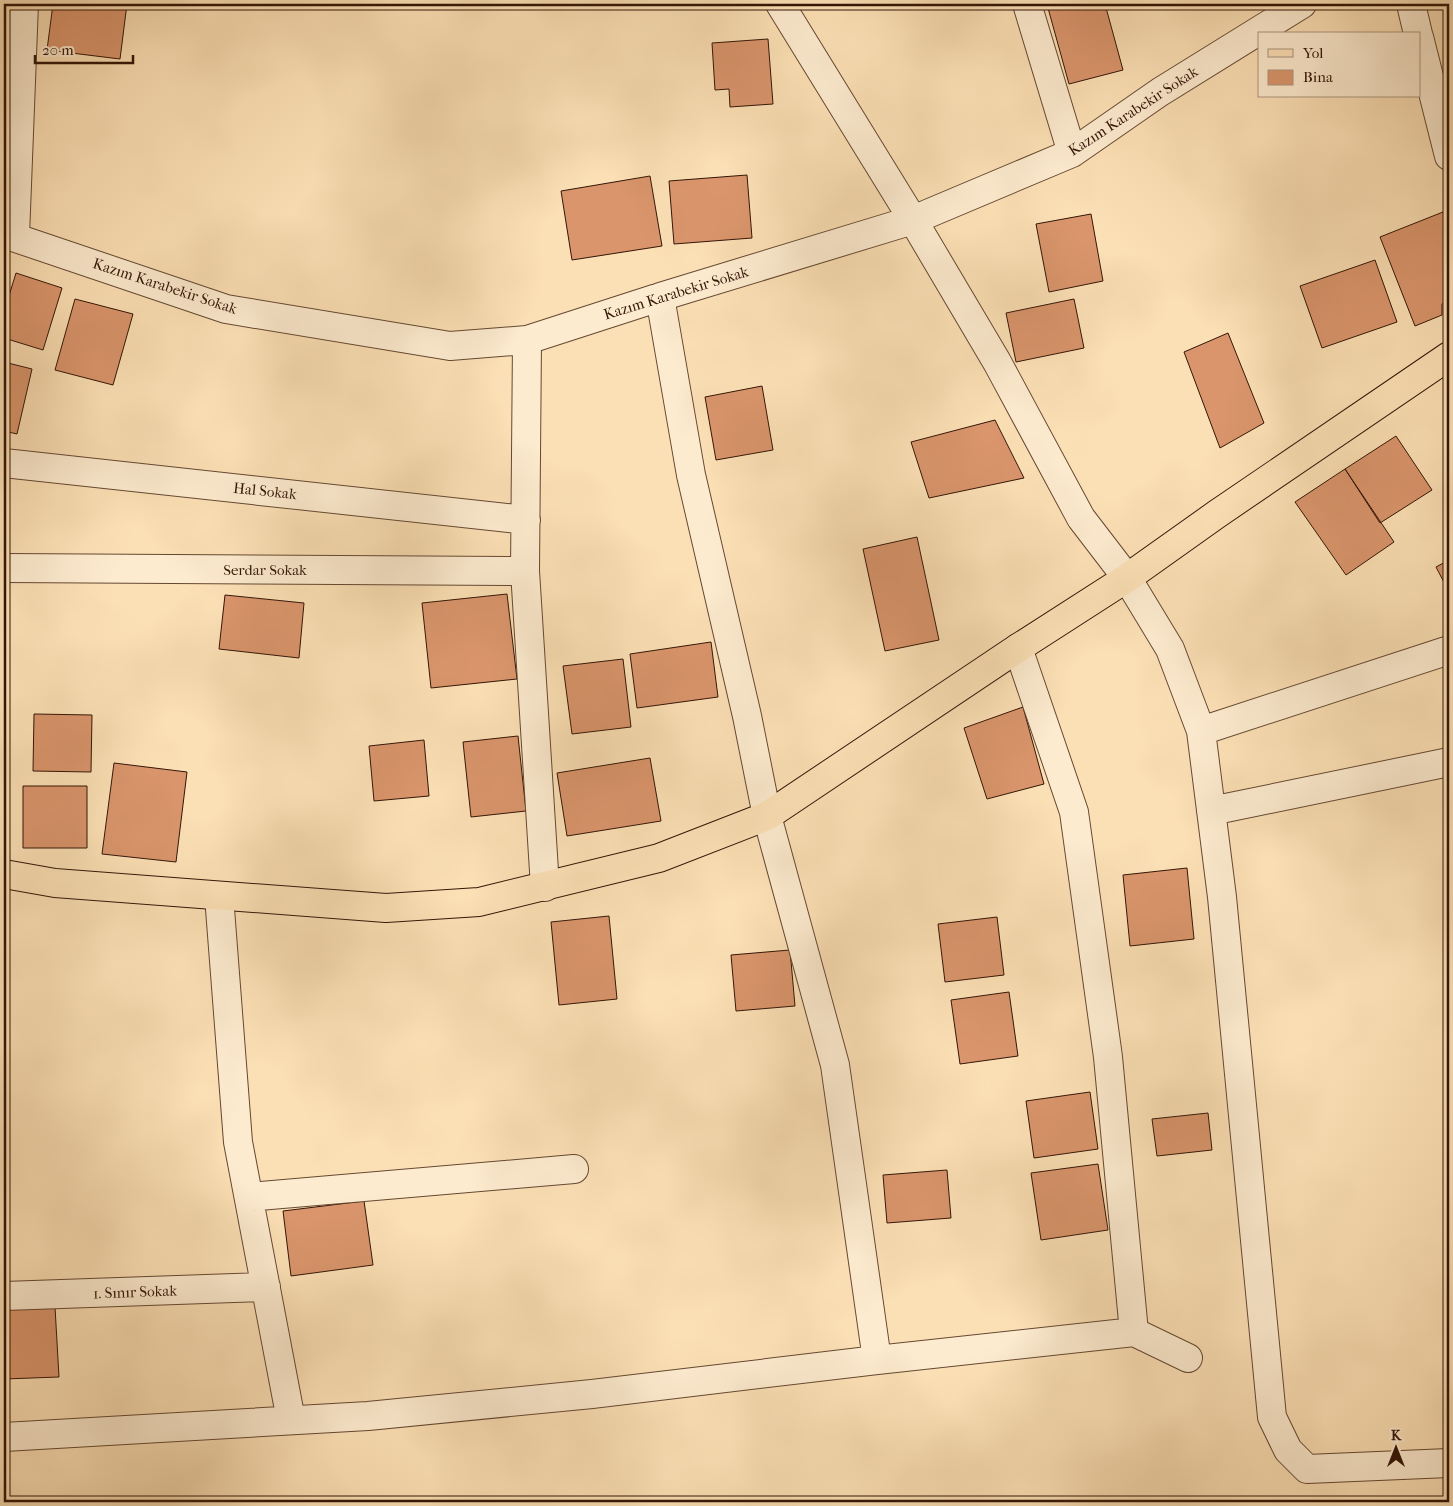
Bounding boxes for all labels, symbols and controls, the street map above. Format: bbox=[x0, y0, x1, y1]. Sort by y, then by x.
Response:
scale bar bbox=[35, 32, 132, 64]
legend bbox=[1258, 32, 1420, 98]
text: 20 m bbox=[42, 41, 74, 59]
text: Yol bbox=[1302, 44, 1323, 62]
street label: Kazım Karabekir Sokak bbox=[1065, 62, 1201, 160]
text: Bina bbox=[1303, 68, 1334, 86]
street label: Kazım Karabekir Sokak bbox=[91, 254, 240, 318]
street label: Kazım Karabekir Sokak bbox=[601, 262, 751, 324]
street label: Hal Sokak bbox=[232, 479, 298, 503]
street label: Serdar Sokak bbox=[223, 561, 307, 579]
street label: 1. Sınır Sokak bbox=[93, 1282, 178, 1302]
north arrow bbox=[1370, 1424, 1420, 1474]
text: K bbox=[1391, 1427, 1402, 1444]

